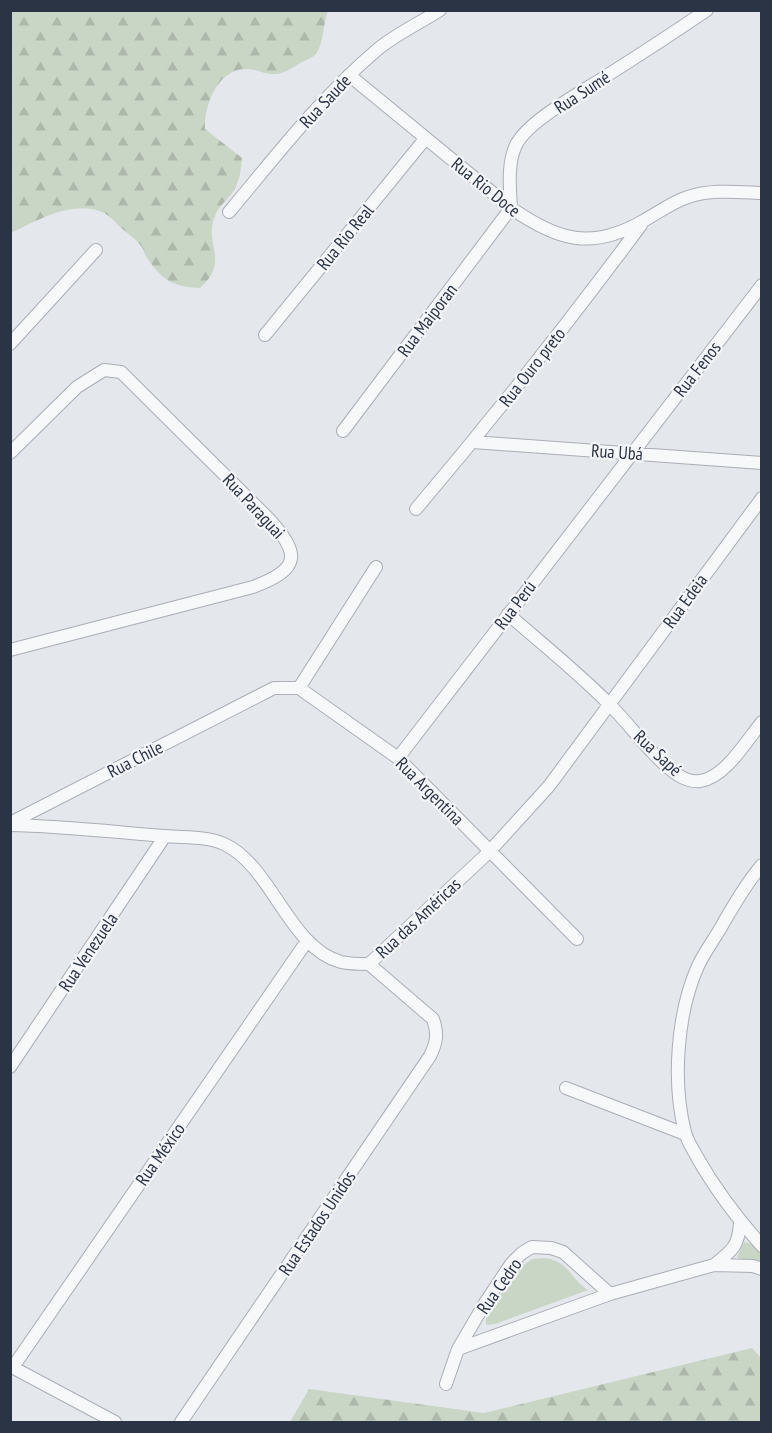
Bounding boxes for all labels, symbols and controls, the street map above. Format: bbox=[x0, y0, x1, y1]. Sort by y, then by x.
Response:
street label: Rua Sumé bbox=[550, 65, 614, 119]
street label: Rua Saude bbox=[294, 69, 356, 133]
street label: Rua Rio Doce bbox=[447, 152, 525, 222]
street label: Rua Rio Real bbox=[311, 199, 379, 275]
street label: Rua Maiporan bbox=[392, 279, 462, 361]
street label: Rua Ouro preto bbox=[494, 323, 570, 411]
street label: Rua Fenos bbox=[668, 337, 726, 401]
street label: Rua Ubá bbox=[590, 439, 644, 465]
street label: Rua Paraguai bbox=[218, 468, 290, 544]
street label: Rua Edeia bbox=[658, 569, 712, 633]
street label: Rua Perú bbox=[489, 576, 541, 634]
street label: Rua Sapé bbox=[629, 725, 687, 781]
street label: Rua Chile bbox=[103, 735, 167, 783]
street label: Rua Argentina bbox=[391, 752, 469, 830]
street label: Rua das Américas bbox=[371, 873, 465, 963]
street label: Rua Venezuela bbox=[53, 908, 123, 996]
street label: Rua México bbox=[130, 1118, 190, 1190]
street label: Rua Estados Unidos bbox=[273, 1166, 361, 1280]
street label: Rua Cedro bbox=[471, 1253, 527, 1318]

